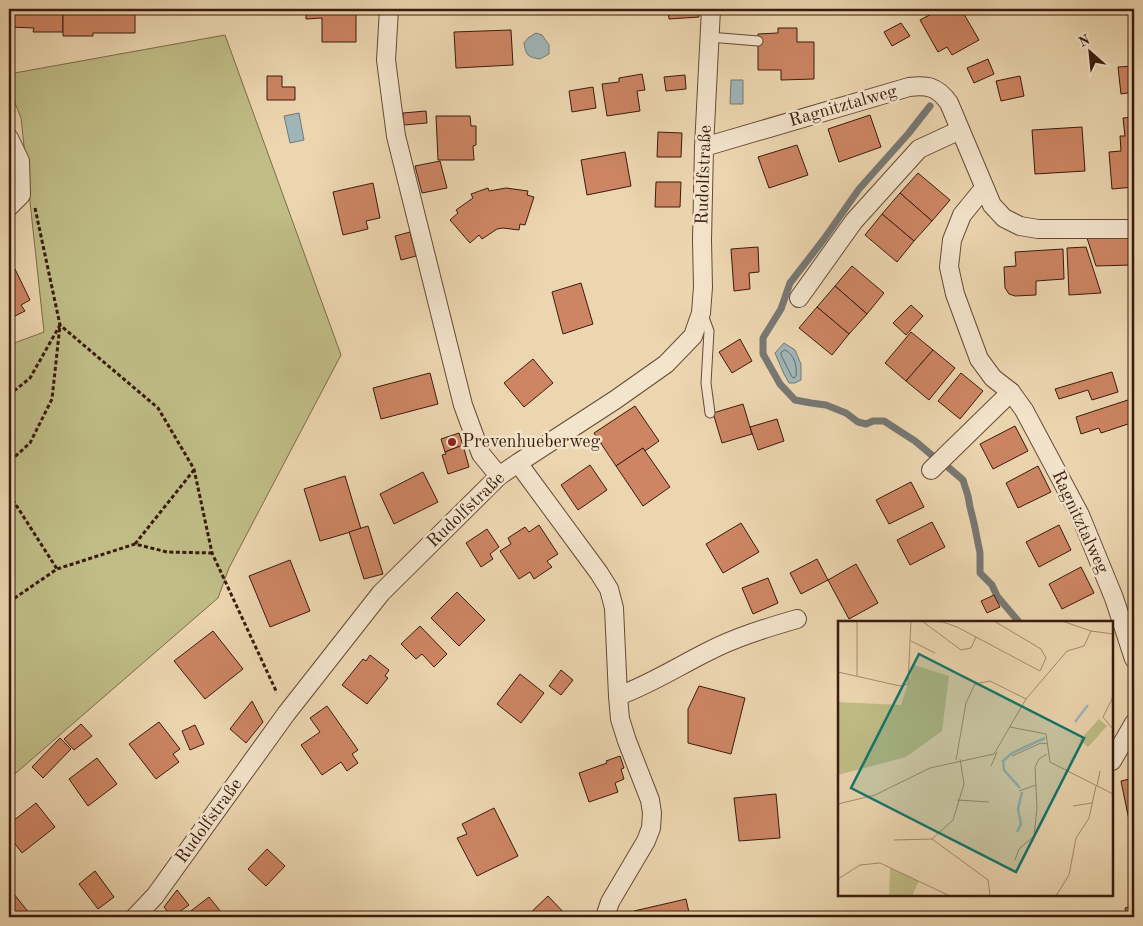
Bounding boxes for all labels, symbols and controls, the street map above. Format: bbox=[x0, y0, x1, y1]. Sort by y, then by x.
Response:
north arrow bbox=[1066, 28, 1116, 78]
text: N bbox=[1077, 33, 1093, 50]
street label: Ragnitztalweg bbox=[787, 82, 899, 130]
street label: Rudolfstraße bbox=[693, 125, 715, 225]
place label: Prevenhueberweg bbox=[462, 433, 601, 451]
marker: Prevenhueberweg bbox=[446, 436, 458, 448]
street label: Ragnitztalweg bbox=[1048, 468, 1112, 577]
street label: Rudolfstraße bbox=[424, 469, 508, 551]
inset map bbox=[838, 621, 1113, 896]
street label: Rudolfstraße bbox=[172, 775, 246, 867]

